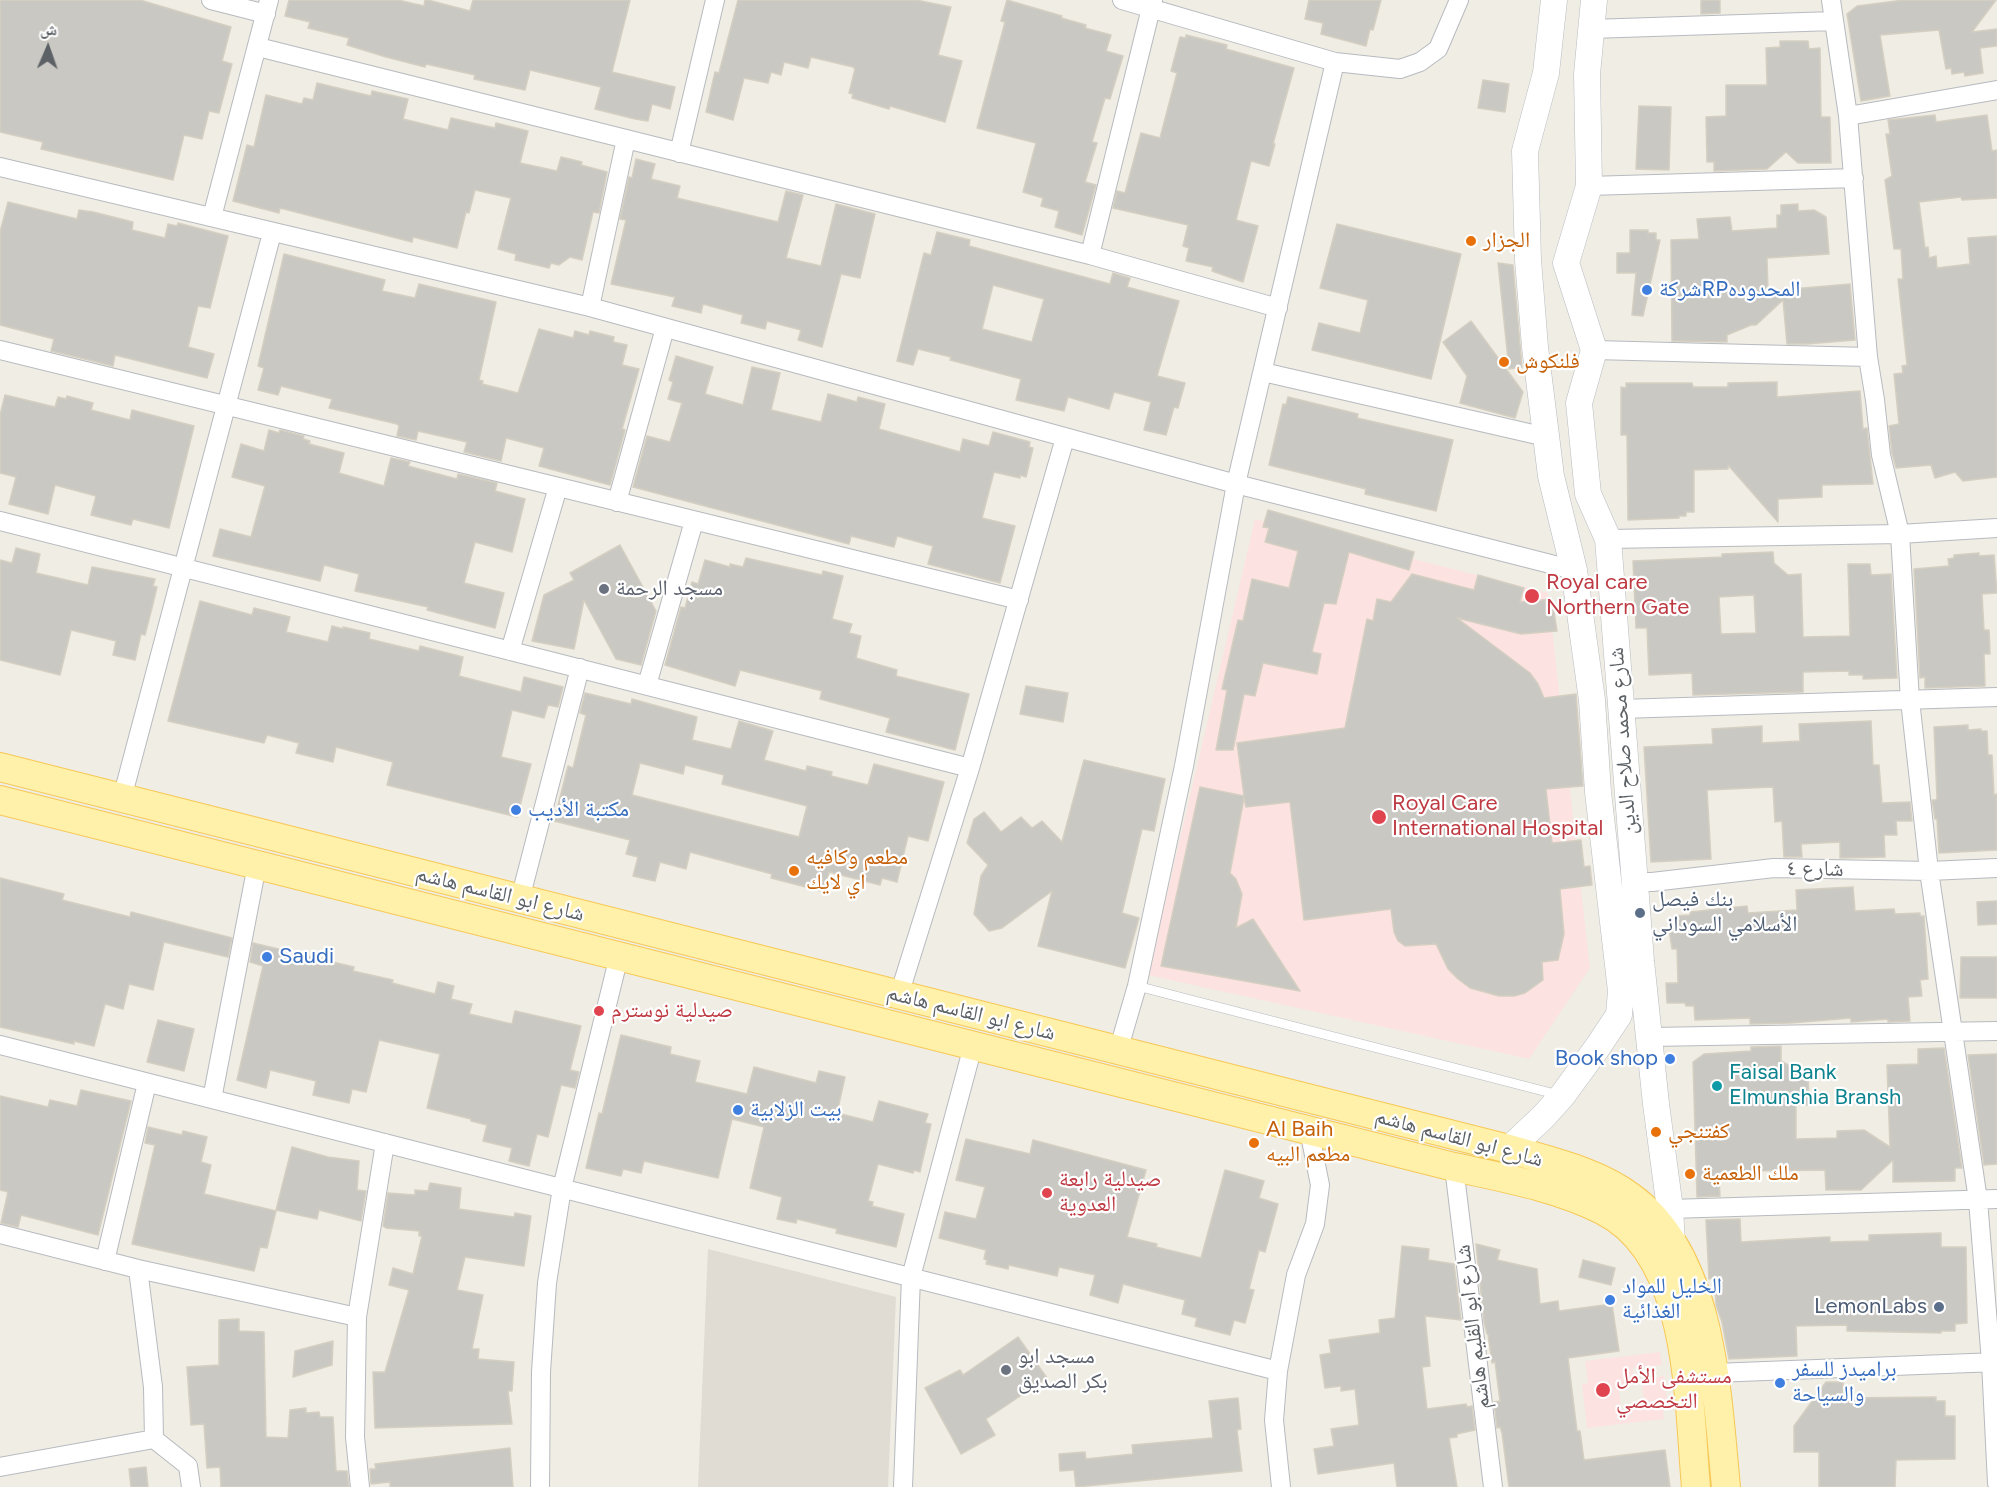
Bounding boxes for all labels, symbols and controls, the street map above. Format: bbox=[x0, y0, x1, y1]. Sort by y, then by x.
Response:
north arrow bbox=[18, 18, 78, 78]
text: ش bbox=[40, 20, 57, 39]
place label: الجزار bbox=[1483, 228, 1530, 254]
marker: الجزار bbox=[1464, 234, 1478, 248]
place label: شركةRPالمحدوده bbox=[1659, 277, 1800, 303]
marker: شركةRPالمحدوده bbox=[1640, 283, 1654, 297]
place label: فلنكوش bbox=[1516, 349, 1580, 375]
marker: فلنكوش bbox=[1497, 355, 1511, 369]
place label: Royal care Northern Gate bbox=[1546, 570, 1689, 622]
place label: مسجد الرحمة bbox=[616, 576, 723, 602]
marker: مسجد الرحمة bbox=[597, 582, 611, 596]
marker: Royal care Northern Gate bbox=[1523, 587, 1541, 605]
street label: شارع محمد صلاح الدين bbox=[1603, 646, 1643, 836]
place label: Royal Care International Hospital bbox=[1392, 791, 1603, 842]
place label: مكتبة الأديب bbox=[528, 797, 629, 823]
marker: مكتبة الأديب bbox=[509, 803, 523, 817]
marker: Royal Care International Hospital bbox=[1370, 808, 1388, 826]
place label: مطعم وكافيه اي لايك bbox=[806, 845, 908, 896]
street label: شارع ٤ bbox=[1786, 855, 1844, 883]
street label: شارع ابو القاسم هاشم bbox=[413, 860, 587, 928]
marker: مطعم وكافيه اي لايك bbox=[787, 864, 801, 878]
place label: بنك فيصل الأسلامي السوداني bbox=[1652, 887, 1797, 938]
marker: بنك فيصل الأسلامي السوداني bbox=[1633, 906, 1647, 920]
place label: Saudi bbox=[279, 944, 334, 970]
marker: Saudi bbox=[260, 950, 274, 964]
street label: شارع ابو القاسم هاشم bbox=[884, 979, 1058, 1047]
place label: صيدلية نوسترم bbox=[611, 998, 733, 1024]
marker: صيدلية نوسترم bbox=[592, 1004, 606, 1018]
place label: Book shop bbox=[1555, 1046, 1658, 1072]
marker: Book shop bbox=[1663, 1052, 1677, 1066]
place label: Faisal Bank Elmunshia Bransh bbox=[1729, 1060, 1901, 1112]
marker: Faisal Bank Elmunshia Bransh bbox=[1710, 1079, 1724, 1093]
place label: بيت الزلابية bbox=[750, 1097, 841, 1123]
marker: بيت الزلابية bbox=[731, 1103, 745, 1117]
street label: شارع ابو القاسم هاشم bbox=[1372, 1103, 1546, 1173]
place label: Al Baih مطعم البيه bbox=[1266, 1117, 1350, 1168]
place label: كفتنجي bbox=[1668, 1119, 1730, 1145]
marker: كفتنجي bbox=[1649, 1125, 1663, 1139]
marker: Al Baih مطعم البيه bbox=[1247, 1136, 1261, 1150]
place label: ملك الطعمية bbox=[1702, 1161, 1799, 1187]
place label: صيدلية رابعة العدوية bbox=[1059, 1167, 1161, 1218]
marker: ملك الطعمية bbox=[1683, 1167, 1697, 1181]
marker: صيدلية رابعة العدوية bbox=[1040, 1186, 1054, 1200]
street label: شارع ابو القليم هاشم bbox=[1450, 1243, 1496, 1411]
place label: الخليل للمواد الغذائية bbox=[1622, 1274, 1722, 1326]
marker: الخليل للمواد الغذائية bbox=[1603, 1293, 1617, 1307]
place label: LemonLabs bbox=[1814, 1294, 1927, 1320]
marker: LemonLabs bbox=[1932, 1300, 1946, 1314]
place label: مسجد ابو بكر الصديق bbox=[1018, 1344, 1108, 1396]
place label: براميدز للسفر والسياحة bbox=[1792, 1357, 1897, 1408]
marker: مسجد ابو بكر الصديق bbox=[999, 1363, 1013, 1377]
place label: مستشفى الأمل التخصصي bbox=[1616, 1364, 1732, 1416]
marker: براميدز للسفر والسياحة bbox=[1773, 1376, 1787, 1390]
marker: مستشفى الأمل التخصصي bbox=[1594, 1381, 1612, 1399]

